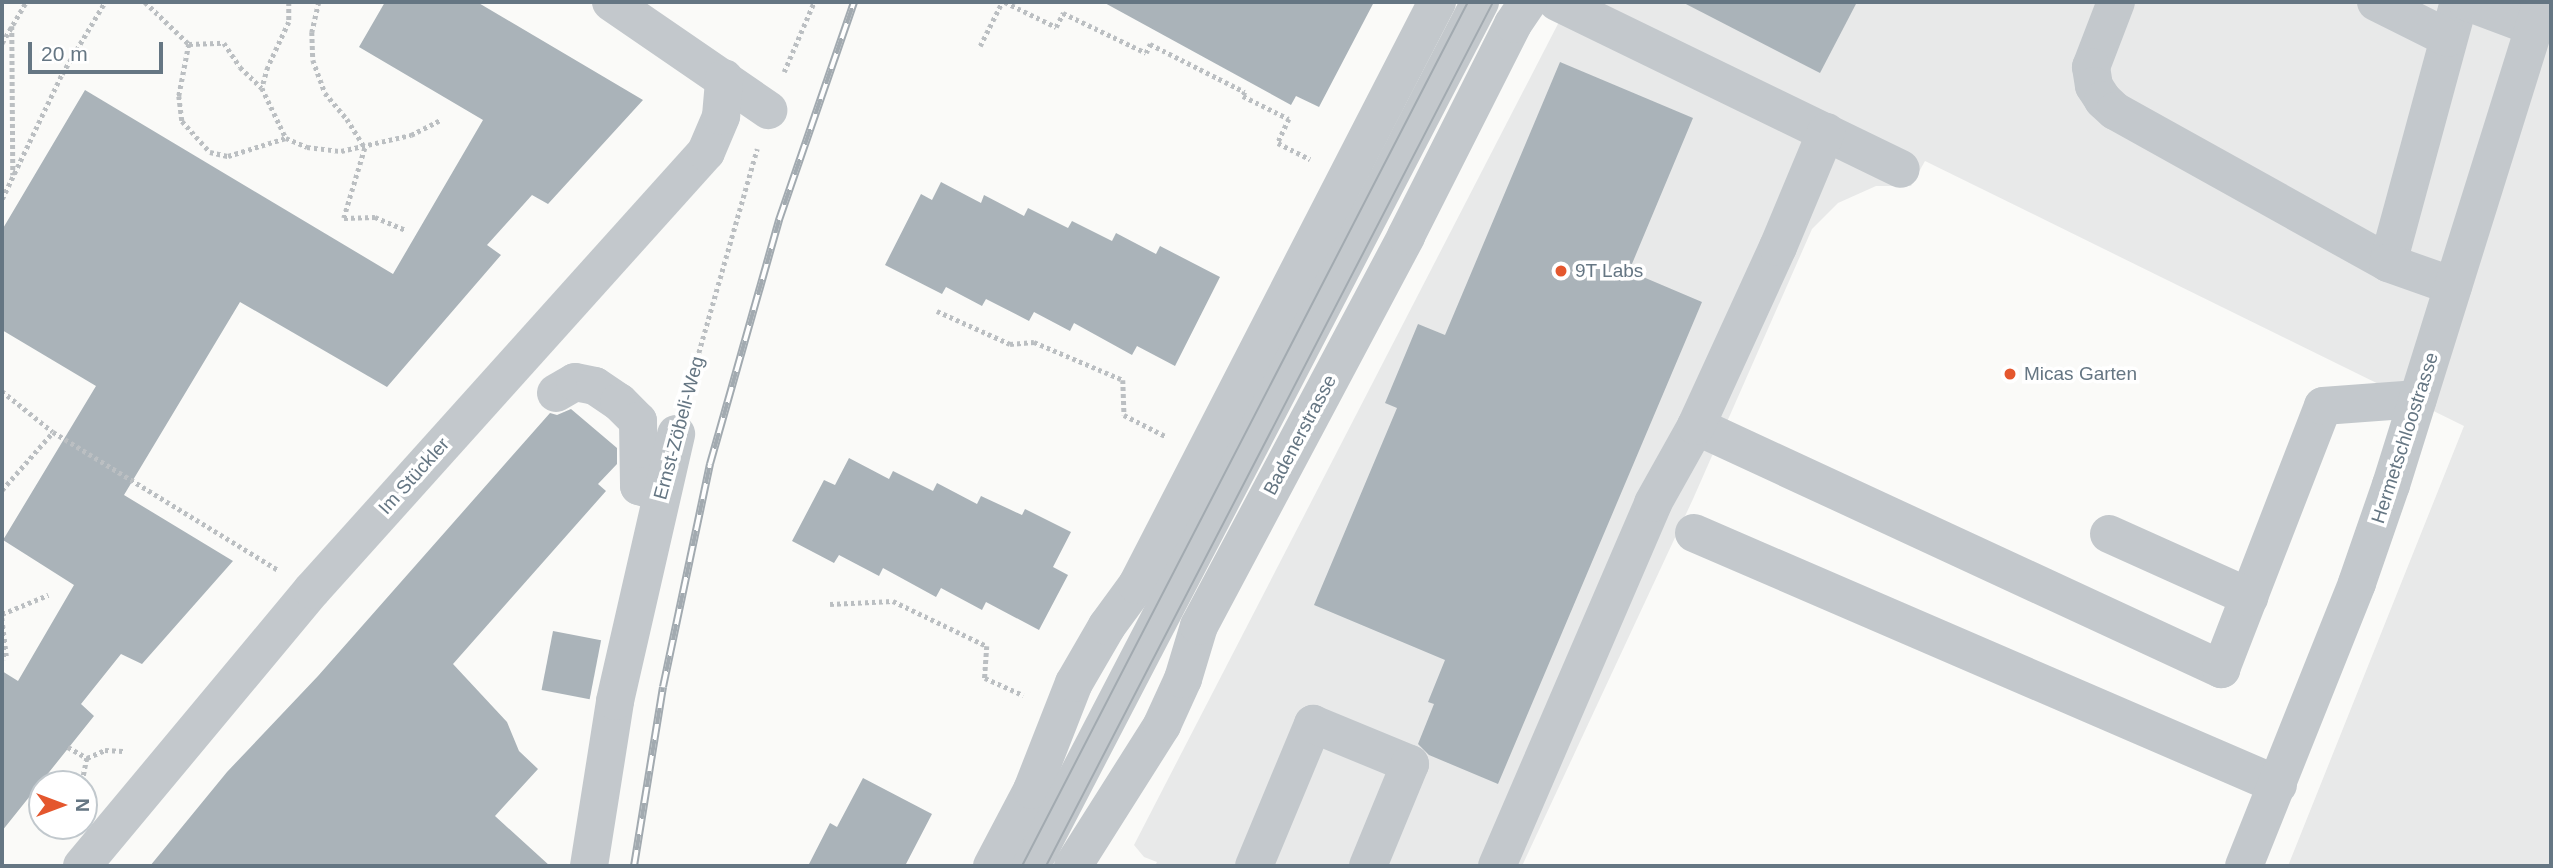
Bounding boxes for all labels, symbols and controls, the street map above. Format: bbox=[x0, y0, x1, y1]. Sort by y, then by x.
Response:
scale bar bbox=[32, 28, 166, 72]
text: 20 m bbox=[41, 42, 88, 65]
place label: 9T Labs bbox=[1575, 260, 1644, 282]
marker: 9T Labs bbox=[1553, 263, 1569, 279]
street label: Hermetschloostrasse bbox=[2367, 350, 2443, 526]
street label: Ernst-Zöbeli-Weg bbox=[649, 354, 709, 502]
place label: Micas Garten bbox=[2024, 363, 2137, 385]
marker: Micas Garten bbox=[2002, 366, 2018, 382]
street label: Badenerstrasse bbox=[1259, 371, 1341, 499]
street label: Im Stückler bbox=[374, 433, 454, 519]
north arrow bbox=[28, 770, 98, 840]
text: N bbox=[72, 798, 93, 812]

